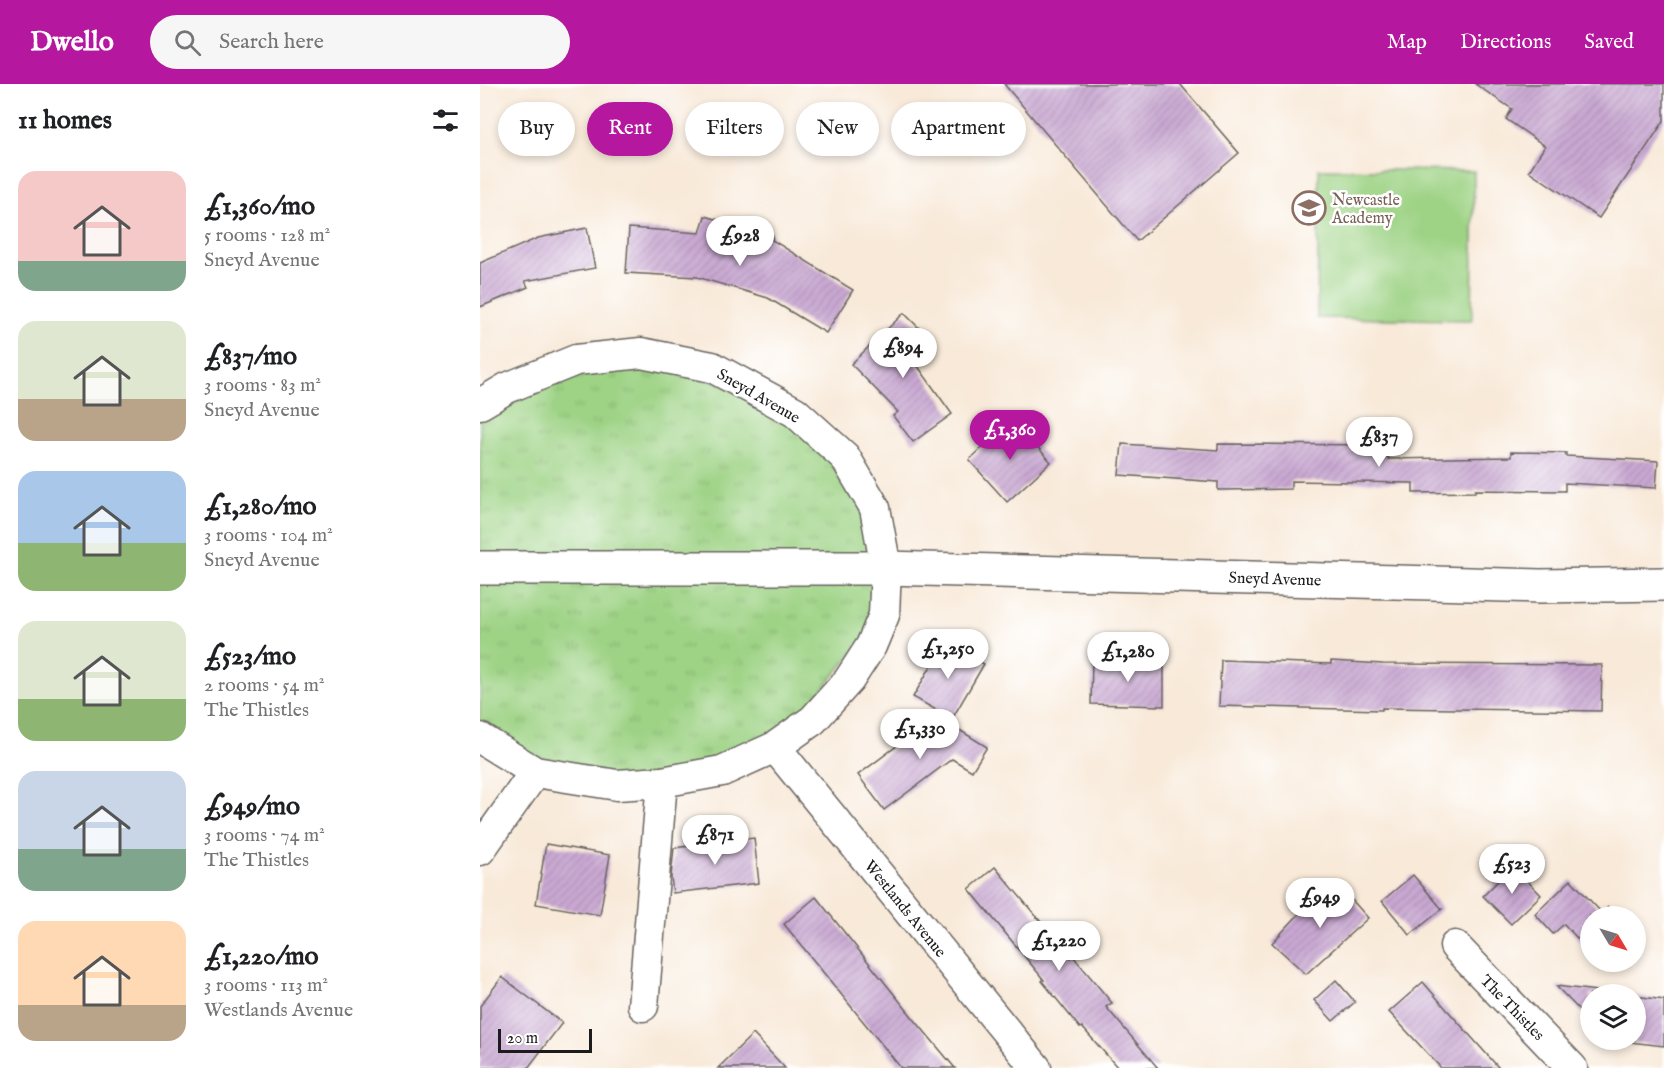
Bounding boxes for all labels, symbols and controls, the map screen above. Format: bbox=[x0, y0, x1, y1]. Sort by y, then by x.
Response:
search box bbox=[150, 15, 570, 69]
text: Dwello bbox=[30, 25, 114, 60]
icon: search bbox=[171, 26, 204, 59]
text: Search here bbox=[219, 28, 324, 56]
text: Map bbox=[1387, 29, 1427, 56]
text: Directions bbox=[1460, 29, 1551, 56]
text: Saved bbox=[1584, 29, 1634, 56]
chip: Buy bbox=[498, 102, 575, 156]
chip: Rent bbox=[587, 102, 673, 156]
chip: Filters bbox=[685, 102, 784, 156]
chip: New bbox=[796, 102, 879, 156]
chip: Apartment bbox=[891, 102, 1026, 156]
text: 11 homes bbox=[18, 104, 112, 137]
icon: filters bbox=[429, 104, 462, 137]
text: £1,360/mo bbox=[204, 190, 315, 223]
school or university icon: Newcastle Academy bbox=[1291, 190, 1327, 226]
place label: Newcastle Academy bbox=[1331, 191, 1400, 229]
icon: home bbox=[66, 195, 138, 267]
pin: £928 bbox=[704, 216, 776, 267]
text: 5 rooms · 128 m² bbox=[204, 223, 330, 248]
text: £928 bbox=[720, 223, 760, 248]
text: Sneyd Avenue bbox=[204, 248, 320, 273]
pin: £894 bbox=[867, 328, 939, 379]
text: £894 bbox=[883, 335, 923, 360]
text: £837/mo bbox=[204, 340, 297, 373]
icon: home bbox=[66, 345, 138, 417]
street label: Sneyd Avenue bbox=[713, 365, 803, 429]
text: 3 rooms · 83 m² bbox=[204, 373, 321, 398]
text: Sneyd Avenue bbox=[204, 398, 320, 423]
pin: £1,360 bbox=[961, 410, 1059, 461]
text: £1,360 bbox=[984, 417, 1036, 442]
pin: £837 bbox=[1343, 417, 1415, 468]
text: £837 bbox=[1360, 424, 1398, 449]
text: £1,280/mo bbox=[204, 490, 317, 523]
icon: home bbox=[66, 495, 138, 567]
text: 3 rooms · 104 m² bbox=[204, 523, 333, 548]
text: Sneyd Avenue bbox=[204, 548, 320, 573]
street label: Sneyd Avenue bbox=[1228, 568, 1322, 592]
pin: £1,250 bbox=[899, 629, 997, 680]
pin: £1,280 bbox=[1079, 632, 1177, 683]
text: £1,250 bbox=[922, 636, 974, 661]
text: £1,280 bbox=[1101, 639, 1155, 664]
text: £523/mo bbox=[204, 640, 296, 673]
icon: home bbox=[66, 645, 138, 717]
text: 2 rooms · 54 m² bbox=[204, 673, 325, 698]
text: The Thistles bbox=[204, 698, 309, 723]
pin: £1,330 bbox=[871, 709, 969, 760]
text: £1,330 bbox=[894, 716, 946, 741]
text: £949/mo bbox=[204, 790, 300, 823]
icon: home bbox=[66, 795, 138, 867]
pin: £871 bbox=[679, 815, 751, 866]
text: £871 bbox=[696, 822, 734, 847]
text: 3 rooms · 74 m² bbox=[204, 823, 325, 848]
pin: £523 bbox=[1476, 844, 1548, 895]
text: The Thistles bbox=[204, 848, 309, 873]
text: £523 bbox=[1493, 851, 1531, 876]
street label: Westlands Avenue bbox=[859, 857, 950, 962]
pin: £949 bbox=[1284, 878, 1356, 929]
text: £949 bbox=[1300, 885, 1341, 910]
north arrow bbox=[1580, 906, 1646, 972]
map controls bbox=[1580, 906, 1646, 1050]
pin: £1,220 bbox=[1010, 921, 1108, 972]
text: £1,220 bbox=[1031, 928, 1087, 953]
text: £1,220/mo bbox=[204, 940, 319, 973]
icon: home bbox=[66, 945, 138, 1017]
street label: The Thistles bbox=[1475, 971, 1548, 1046]
text: 3 rooms · 113 m² bbox=[204, 973, 328, 998]
button: layers bbox=[1580, 984, 1646, 1050]
text: Westlands Avenue bbox=[204, 998, 353, 1023]
scale bar bbox=[498, 1026, 592, 1054]
text: 20 m bbox=[507, 1029, 538, 1049]

